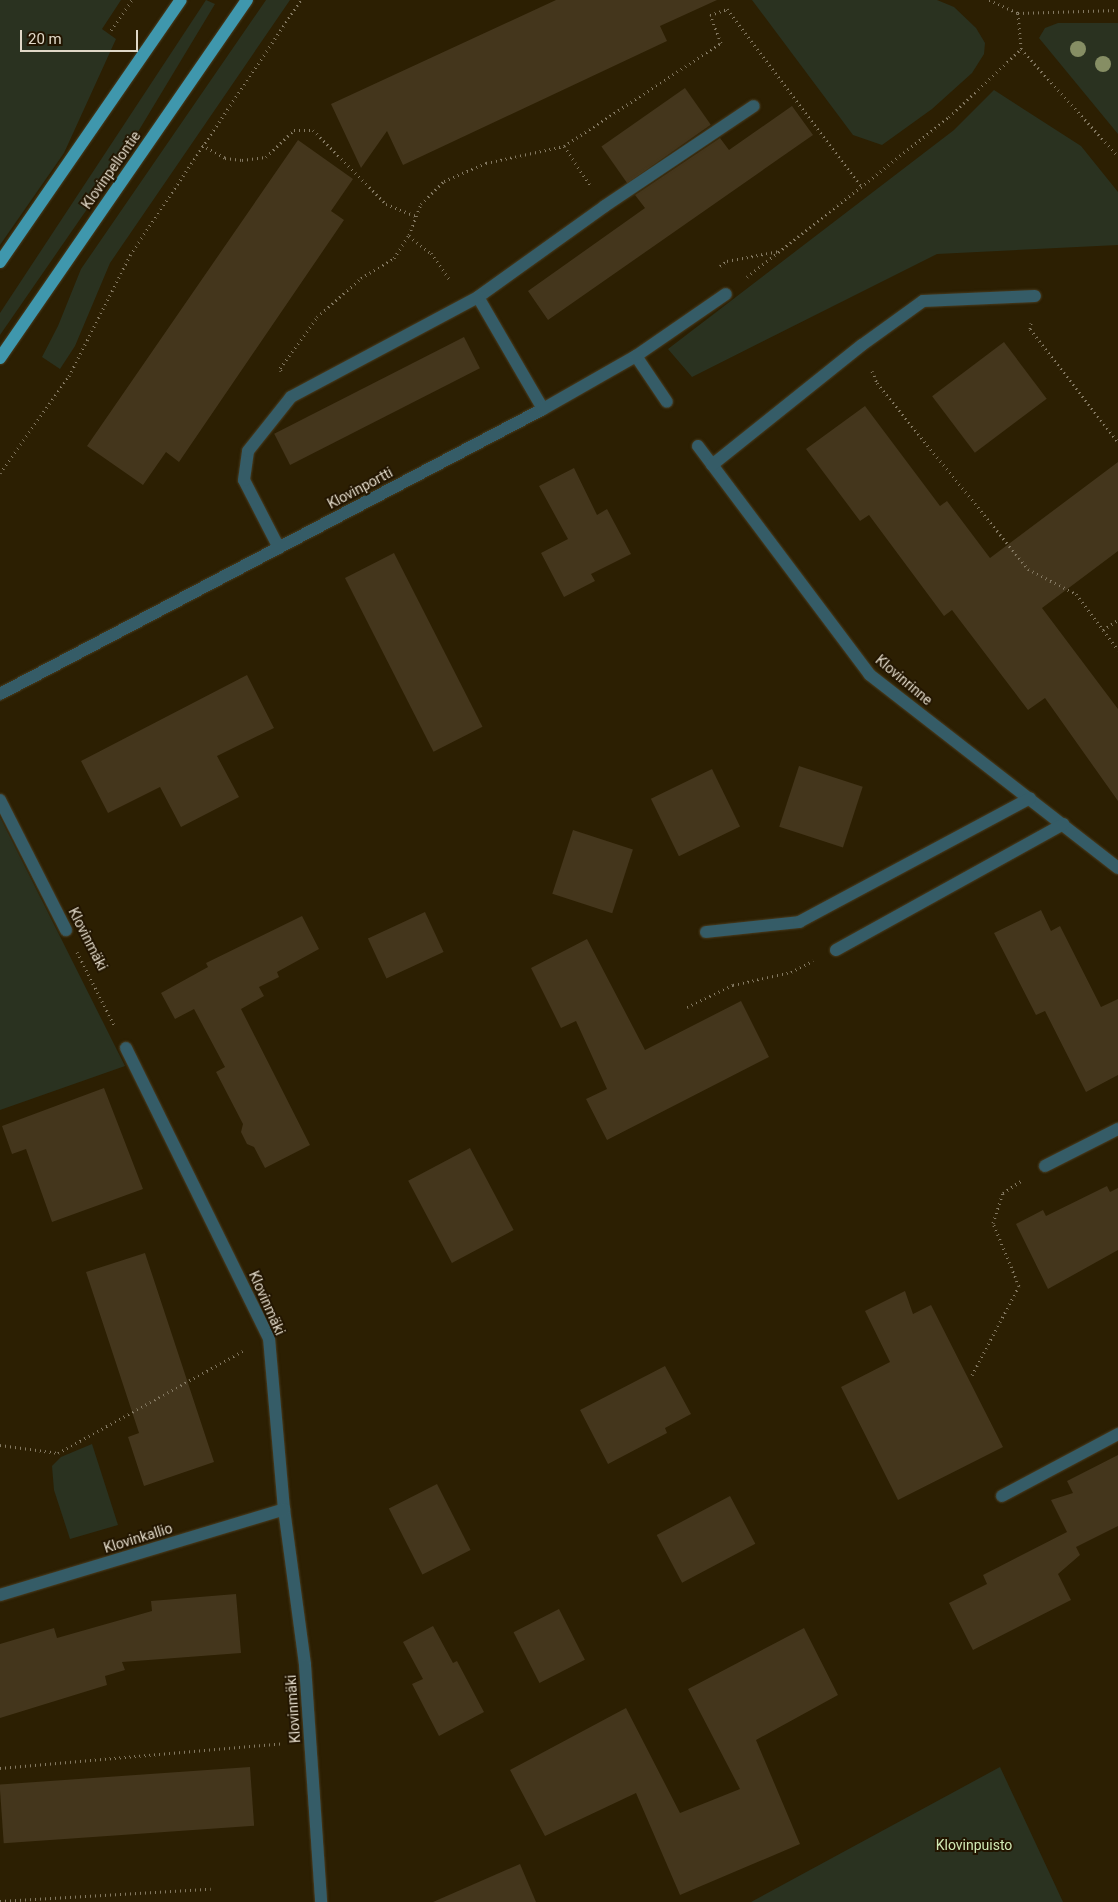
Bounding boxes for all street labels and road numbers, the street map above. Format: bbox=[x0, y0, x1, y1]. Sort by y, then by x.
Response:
street label: Klovinpellontie bbox=[78, 128, 144, 212]
street label: Klovinportti bbox=[324, 464, 396, 512]
street label: Klovinrinne bbox=[872, 651, 936, 709]
street label: Klovinmäki bbox=[65, 905, 111, 973]
street label: Klovinmäki bbox=[245, 1268, 289, 1338]
street label: Klovinkallio bbox=[102, 1520, 174, 1556]
street label: Klovinmäki bbox=[282, 1674, 304, 1744]

